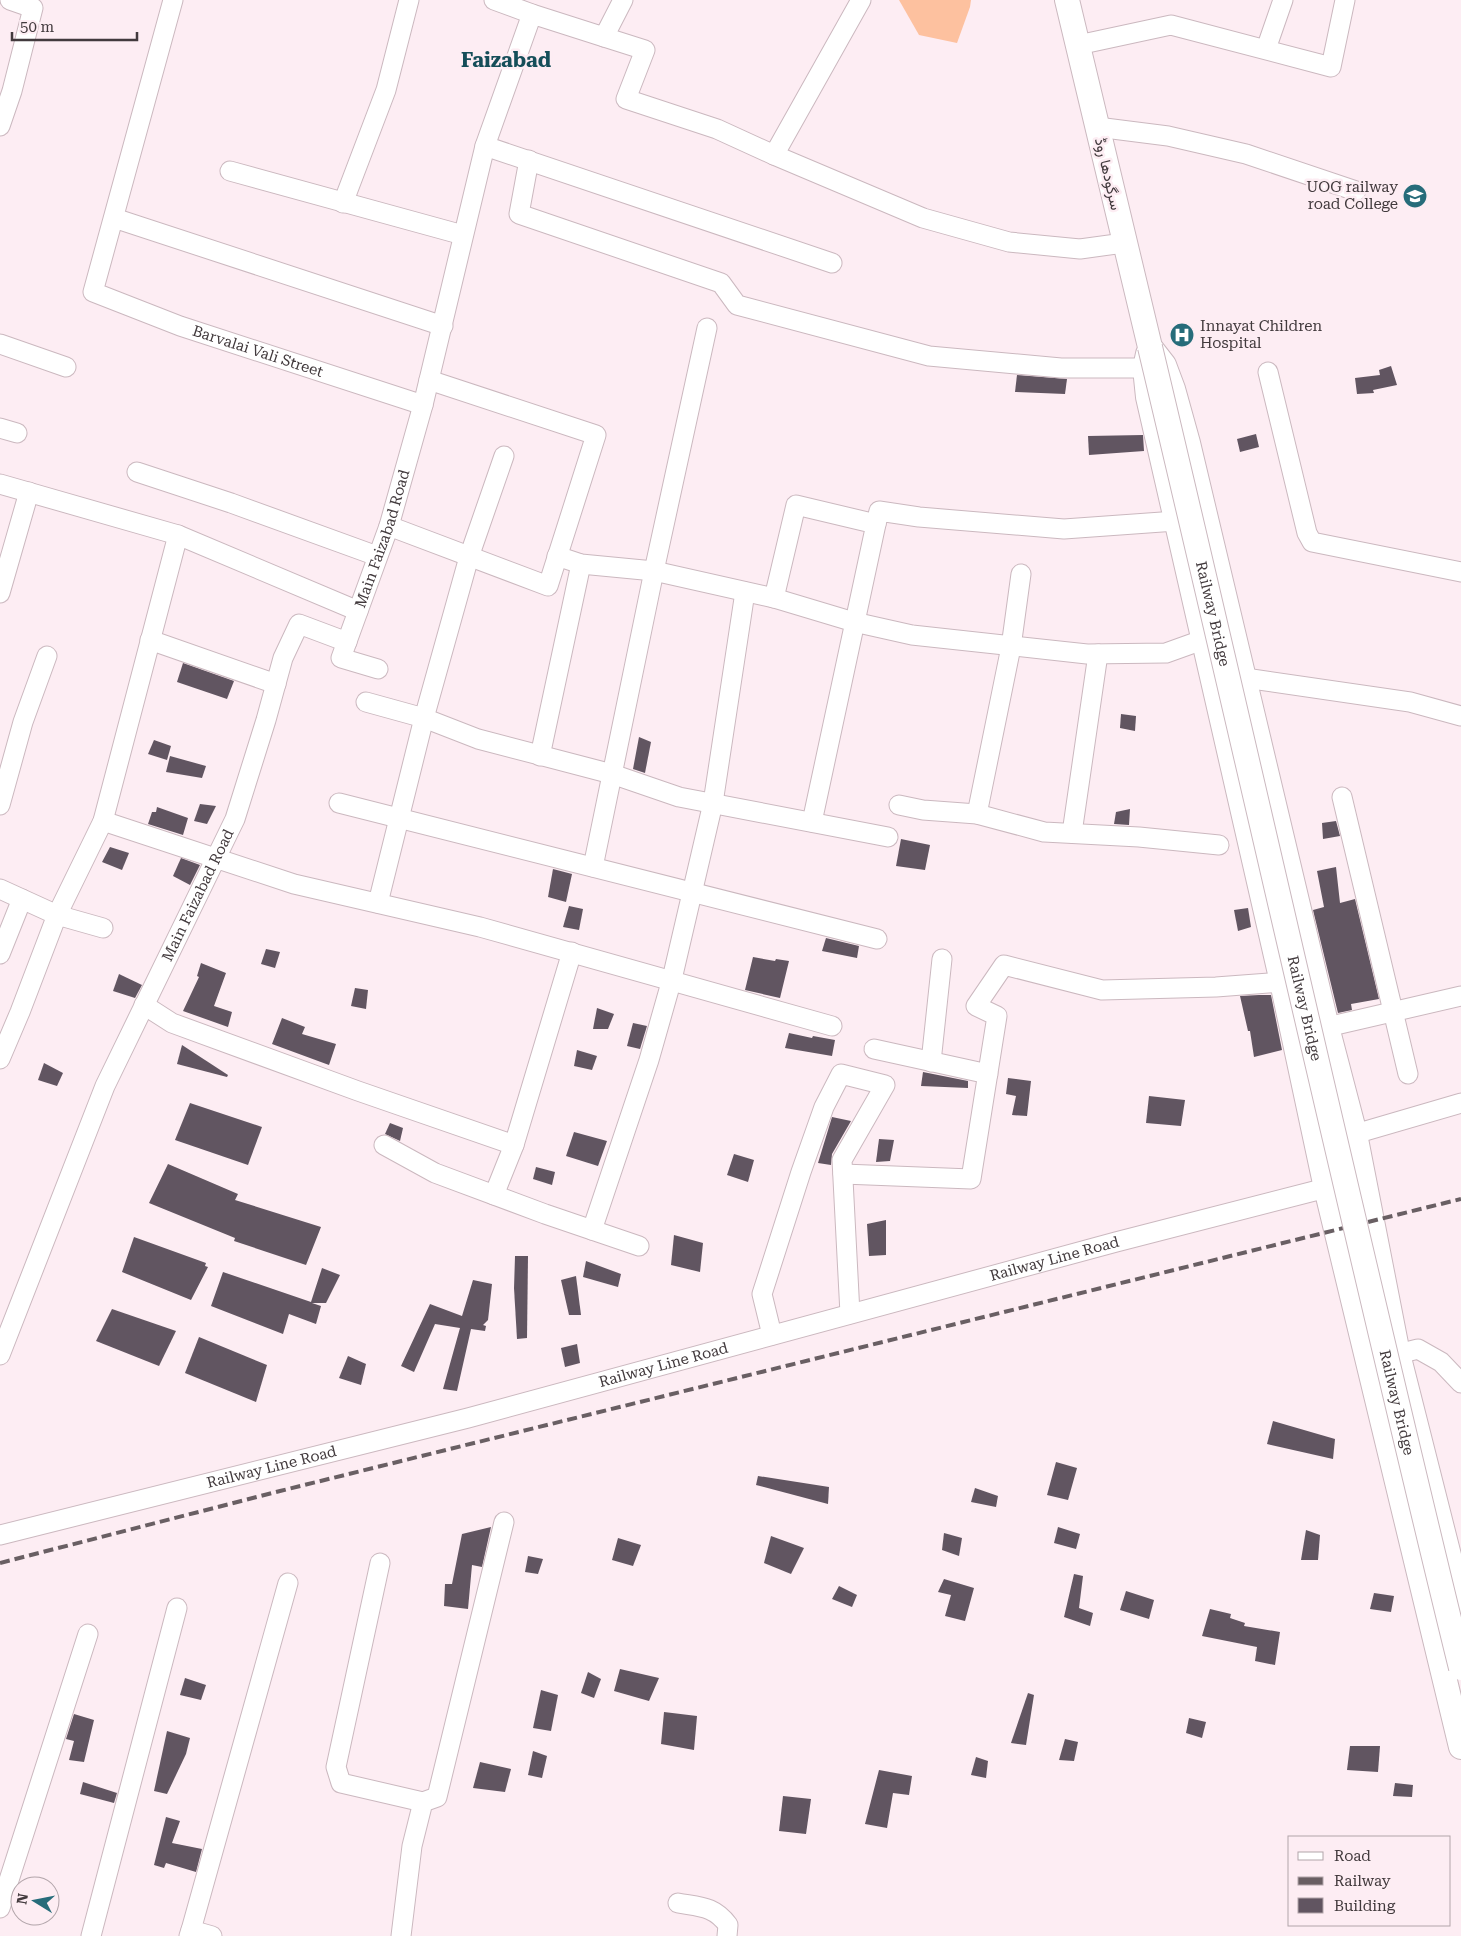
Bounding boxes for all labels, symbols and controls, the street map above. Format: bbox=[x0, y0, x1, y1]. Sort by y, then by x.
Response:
scale bar bbox=[12, 10, 138, 42]
text: 50 m bbox=[20, 18, 55, 36]
district label: Faizabad bbox=[461, 48, 552, 72]
street label: سرگودھا روڈ bbox=[1091, 136, 1125, 212]
place label: UOG railway road College bbox=[1306, 178, 1398, 213]
school or university icon: UOG railway road College bbox=[1402, 183, 1428, 209]
place label: Innayat Children Hospital bbox=[1200, 317, 1322, 352]
street label: Barvalai Vali Street bbox=[190, 322, 326, 381]
hospital icon: Innayat Children Hospital bbox=[1169, 322, 1195, 348]
street label: Main Faizabad Road bbox=[351, 467, 414, 610]
street label: Railway Bridge bbox=[1192, 559, 1234, 668]
street label: Main Faizabad Road bbox=[158, 826, 238, 964]
street label: Railway Bridge bbox=[1284, 954, 1325, 1063]
street label: Railway Line Road bbox=[988, 1233, 1121, 1285]
street label: Railway Line Road bbox=[597, 1339, 730, 1391]
street label: Railway Bridge bbox=[1376, 1348, 1418, 1457]
street label: Railway Line Road bbox=[205, 1442, 339, 1492]
legend bbox=[1288, 1836, 1451, 1926]
text: Road bbox=[1334, 1847, 1371, 1865]
text: Railway bbox=[1334, 1872, 1391, 1890]
north arrow bbox=[10, 1876, 60, 1926]
text: N bbox=[13, 1892, 31, 1905]
text: Building bbox=[1334, 1897, 1396, 1915]

